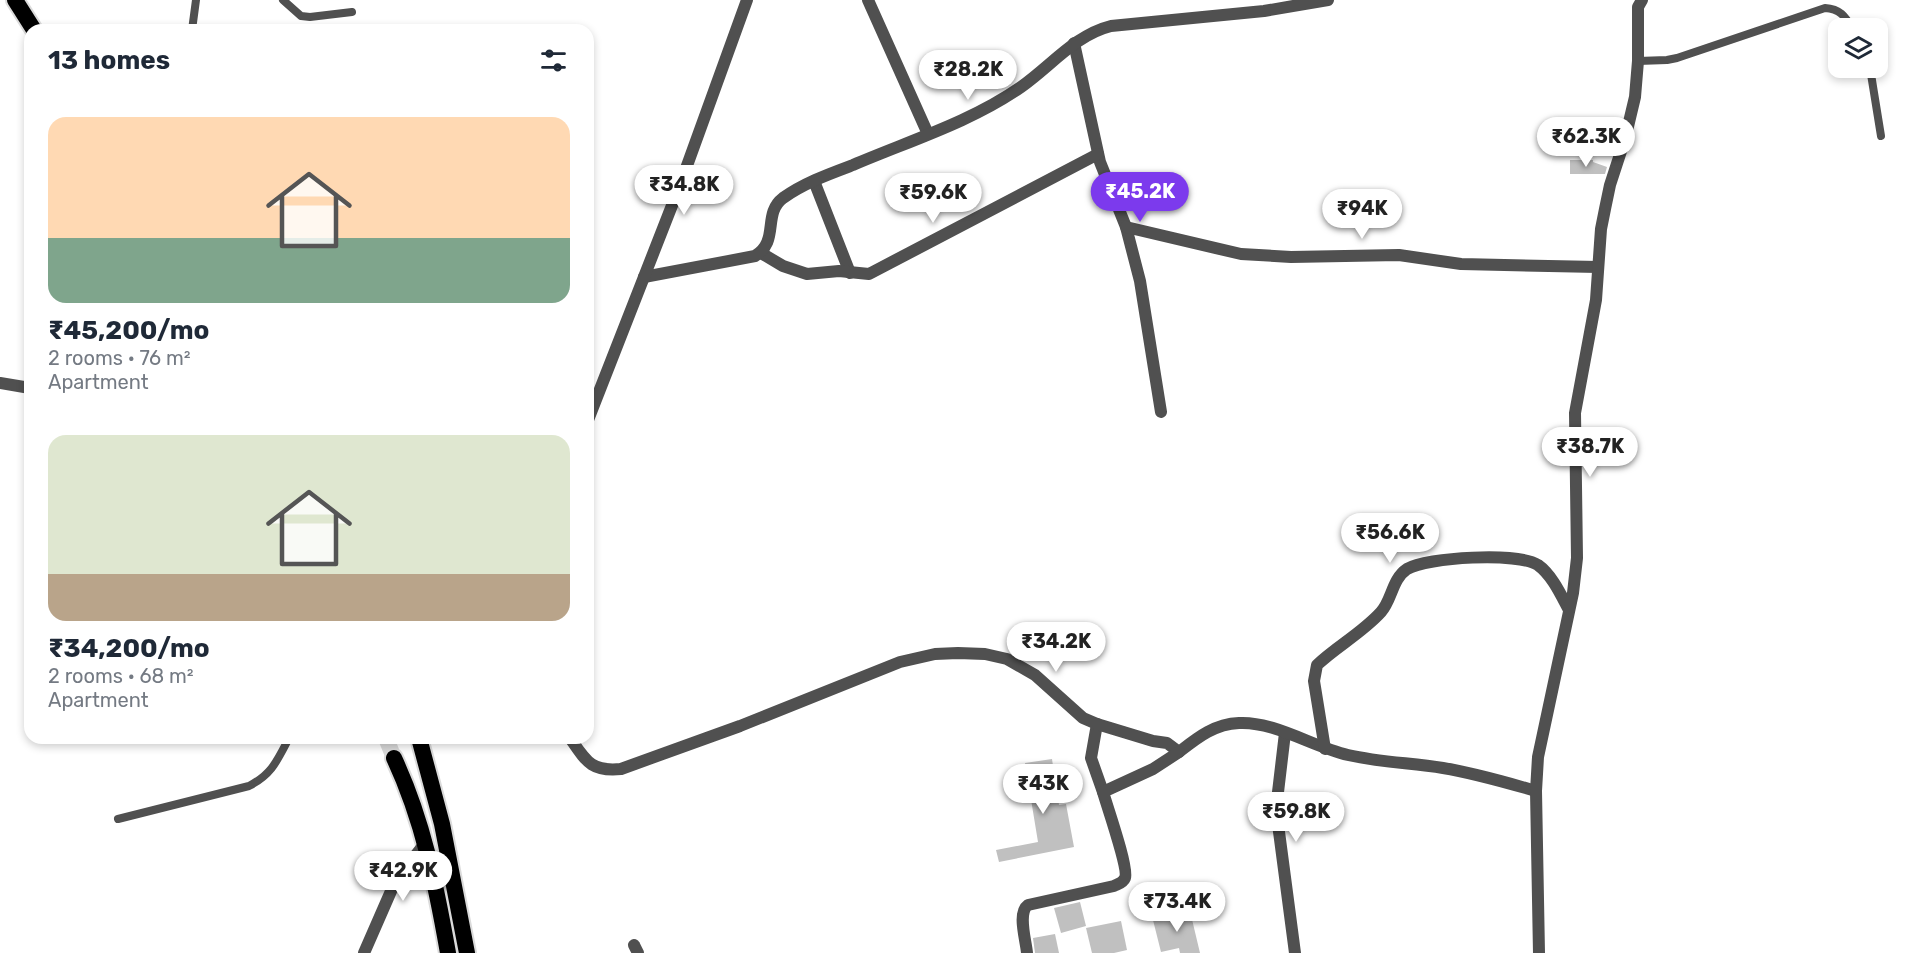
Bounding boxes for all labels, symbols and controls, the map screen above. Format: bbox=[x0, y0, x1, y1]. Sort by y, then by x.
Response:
map controls bbox=[1828, 18, 1888, 78]
button: layers bbox=[1828, 18, 1888, 78]
icon: filters bbox=[537, 44, 570, 77]
text: 13 homes bbox=[48, 45, 170, 76]
pin: ₹28.2K bbox=[919, 50, 1017, 101]
text: ₹28.2K bbox=[933, 57, 1003, 81]
pin: ₹62.3K bbox=[1537, 117, 1635, 168]
text: ₹62.3K bbox=[1551, 124, 1621, 148]
icon: home bbox=[255, 156, 363, 264]
pin: ₹34.8K bbox=[635, 165, 733, 216]
text: ₹34.8K bbox=[648, 172, 720, 196]
pin: ₹45.2K bbox=[1091, 172, 1189, 223]
pin: ₹59.6K bbox=[884, 173, 982, 224]
text: ₹45.2K bbox=[1105, 179, 1175, 203]
text: ₹59.6K bbox=[899, 180, 967, 204]
pin: ₹94K bbox=[1326, 189, 1398, 240]
text: ₹94K bbox=[1336, 196, 1388, 220]
text: ₹45,200/mo bbox=[48, 315, 209, 346]
text: 2 rooms · 76 m² bbox=[48, 346, 191, 370]
text: Apartment bbox=[48, 370, 149, 394]
pin: ₹38.7K bbox=[1541, 427, 1639, 478]
text: ₹38.7K bbox=[1556, 434, 1624, 458]
icon: home bbox=[255, 474, 363, 582]
pin: ₹56.6K bbox=[1341, 513, 1439, 564]
text: ₹56.6K bbox=[1355, 520, 1425, 544]
pin: ₹34.2K bbox=[1007, 622, 1105, 673]
text: ₹34.2K bbox=[1021, 629, 1091, 653]
text: ₹34,200/mo bbox=[48, 633, 210, 664]
text: 2 rooms · 68 m² bbox=[48, 664, 194, 688]
text: Apartment bbox=[48, 688, 149, 712]
pin: ₹43K bbox=[1007, 764, 1079, 815]
text: ₹43K bbox=[1017, 771, 1069, 795]
pin: ₹59.8K bbox=[1247, 792, 1345, 843]
text: ₹59.8K bbox=[1261, 799, 1331, 823]
pin: ₹42.9K bbox=[354, 851, 452, 902]
text: ₹42.9K bbox=[368, 858, 438, 882]
pin: ₹73.4K bbox=[1128, 882, 1226, 933]
text: ₹73.4K bbox=[1142, 889, 1212, 913]

